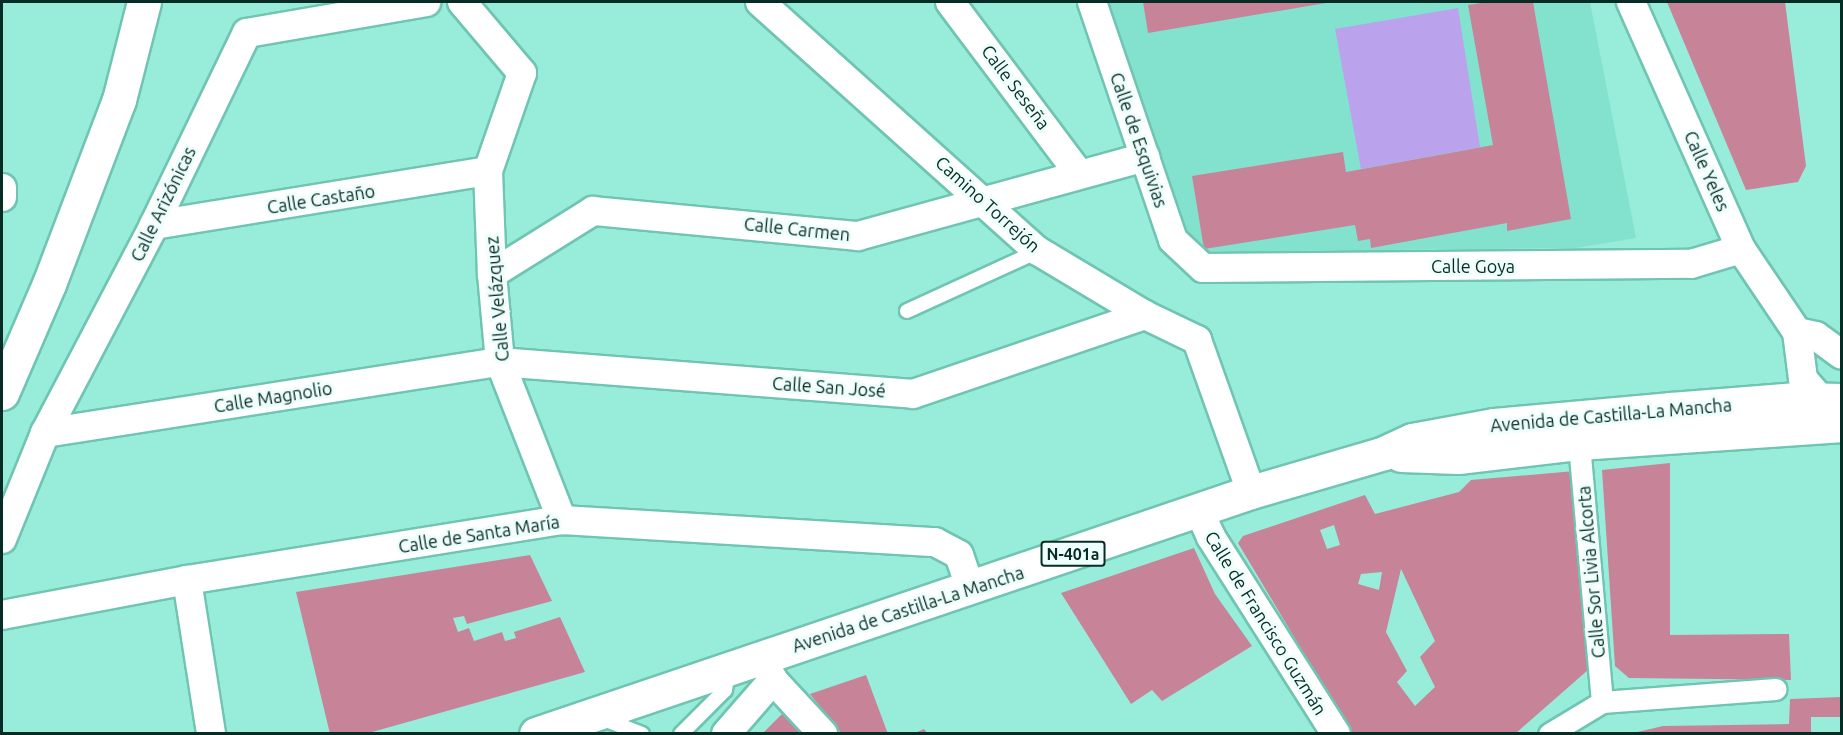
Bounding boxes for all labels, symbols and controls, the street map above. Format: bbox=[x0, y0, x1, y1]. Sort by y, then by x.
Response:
street label: Calle Seseña bbox=[977, 40, 1055, 134]
street label: Calle de Esquivias bbox=[1106, 70, 1172, 210]
street label: Calle Yeles bbox=[1680, 127, 1734, 215]
street label: Calle Arizónicas bbox=[126, 143, 200, 265]
street label: Camino Torrejón bbox=[931, 151, 1045, 257]
street label: Calle Castaño bbox=[265, 180, 377, 218]
street label: Calle Carmen bbox=[743, 213, 851, 245]
street label: Calle Velázquez bbox=[481, 235, 513, 363]
street label: Calle Goya bbox=[1431, 255, 1515, 277]
street label: Calle San José bbox=[771, 372, 887, 402]
street label: Calle Magnolio bbox=[212, 377, 334, 417]
street label: Avenida de Castilla-La Mancha bbox=[1489, 394, 1733, 436]
street label: Calle Sor Livia Alcorta bbox=[1573, 485, 1609, 659]
street label: Calle de Santa María bbox=[397, 511, 561, 557]
street label: Calle de Francisco Guzmán bbox=[1200, 527, 1332, 719]
road number: N-401a bbox=[1040, 541, 1106, 567]
street label: Avenida de Castilla-La Mancha bbox=[789, 561, 1027, 657]

